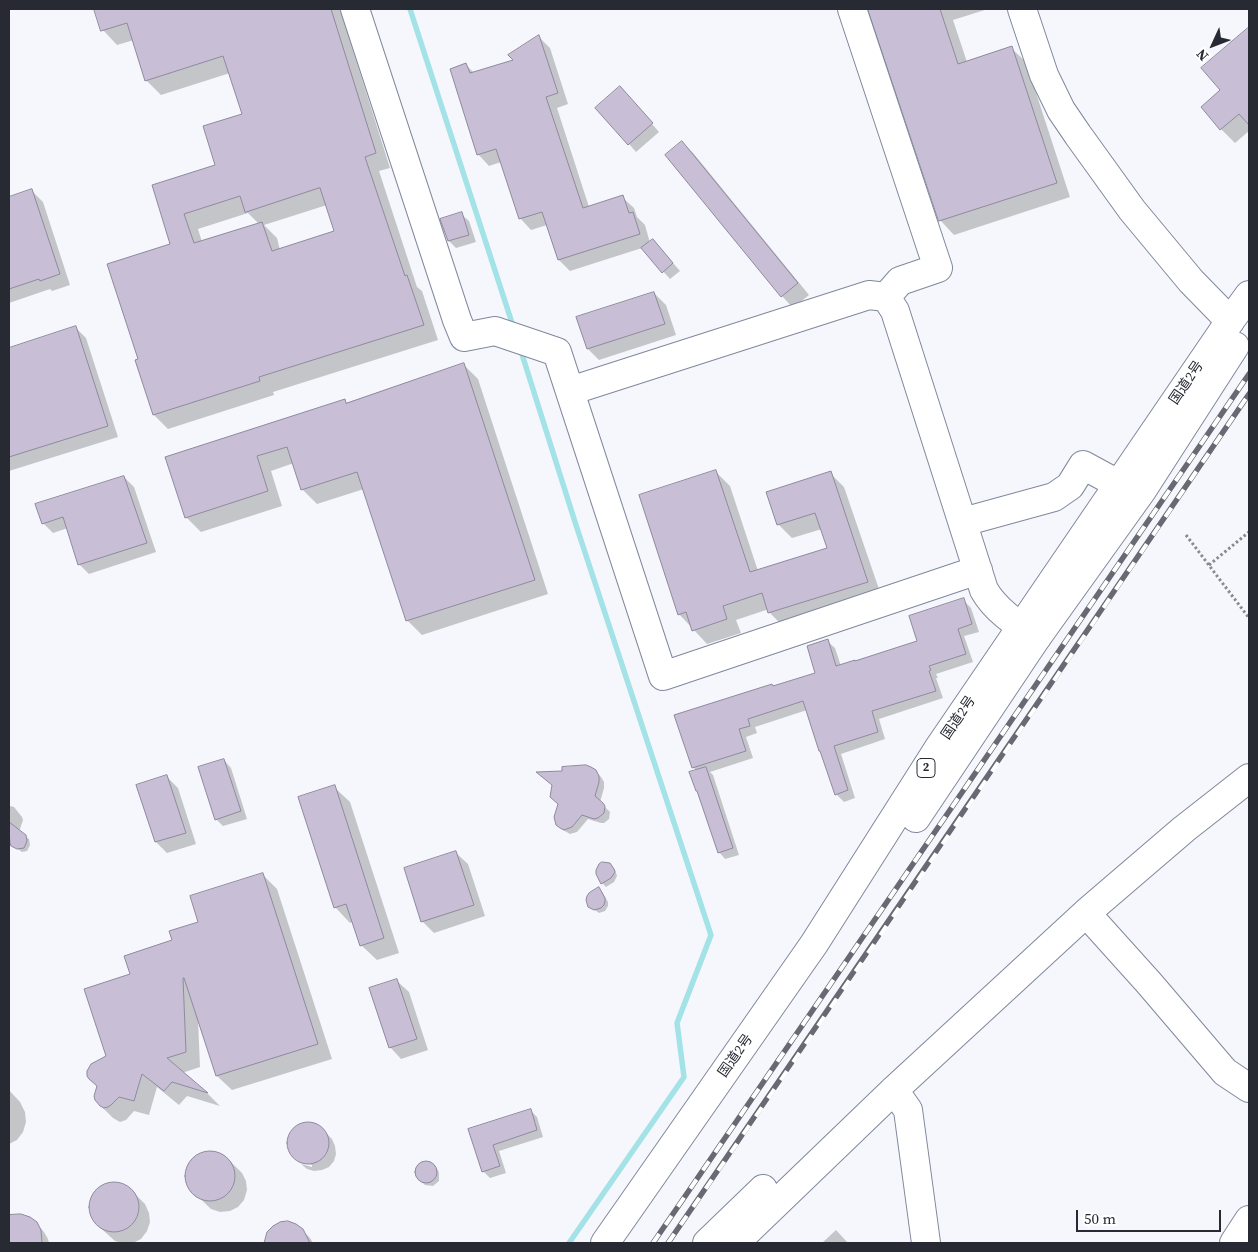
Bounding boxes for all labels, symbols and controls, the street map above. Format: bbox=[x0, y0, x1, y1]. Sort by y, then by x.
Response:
north arrow bbox=[1188, 20, 1238, 70]
text: N bbox=[1191, 45, 1213, 66]
street label: 国道2号 bbox=[1166, 358, 1208, 408]
street label: 国道2号 bbox=[938, 693, 980, 743]
road number: 2 bbox=[917, 758, 935, 778]
street label: 国道2号 bbox=[715, 1031, 757, 1081]
scale bar bbox=[1078, 1200, 1223, 1232]
text: 50 m bbox=[1084, 1208, 1116, 1229]

